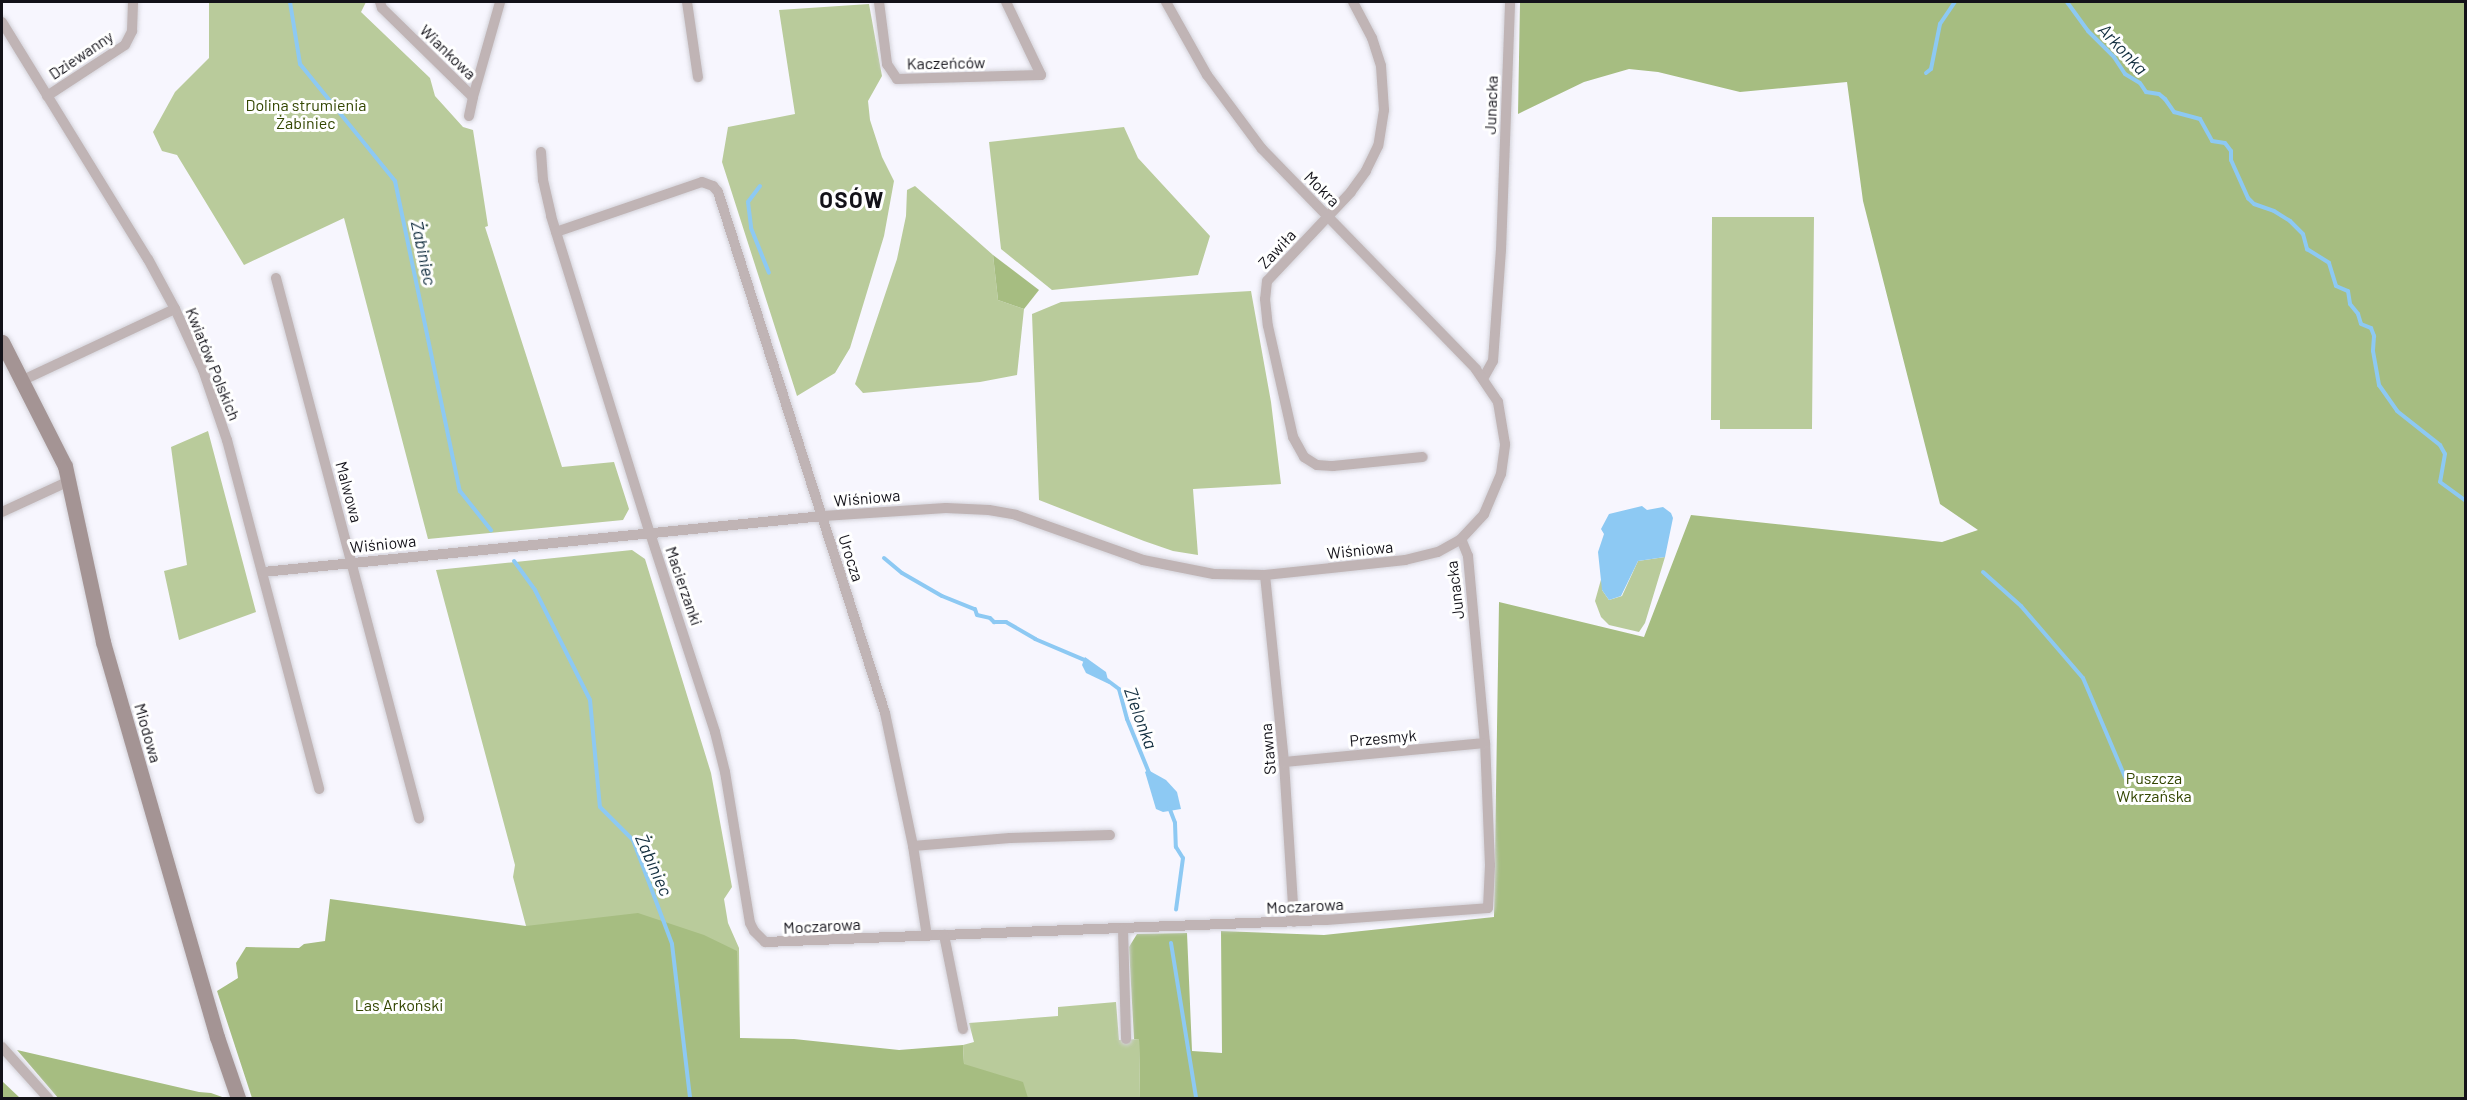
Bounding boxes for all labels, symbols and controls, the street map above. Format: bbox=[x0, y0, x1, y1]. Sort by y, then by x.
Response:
water label: Arkonka bbox=[2094, 19, 2152, 79]
street label: Wiankowa bbox=[416, 21, 480, 83]
street label: Dziewanny bbox=[45, 27, 117, 83]
street label: Kaczeńców bbox=[907, 53, 985, 73]
street label: Junacka bbox=[1480, 75, 1502, 135]
park label: Dolina strumienia Żabiniec bbox=[246, 95, 366, 133]
street label: Mokra bbox=[1300, 167, 1344, 211]
district label: OSÓW bbox=[819, 187, 885, 213]
water label: Żabiniec bbox=[407, 219, 441, 287]
street label: Zawiła bbox=[1254, 226, 1300, 272]
street label: Kwiatów Polskich bbox=[182, 305, 244, 423]
street label: Malwowa bbox=[332, 459, 366, 525]
street label: Wiśniowa bbox=[833, 486, 901, 510]
street label: Wiśniowa bbox=[349, 531, 417, 557]
street label: Urocza bbox=[834, 532, 868, 584]
street label: Wiśniowa bbox=[1326, 537, 1394, 563]
street label: Macierzanki bbox=[662, 544, 706, 628]
street label: Junacka bbox=[1442, 560, 1468, 620]
water label: Zielonka bbox=[1120, 684, 1162, 752]
street label: Miodowa bbox=[130, 701, 166, 765]
street label: Stawna bbox=[1256, 722, 1280, 776]
street label: Przesmyk bbox=[1349, 726, 1417, 750]
park label: Puszcza Wkrzańska bbox=[2116, 768, 2192, 806]
water label: Żabiniec bbox=[631, 831, 677, 899]
street label: Moczarowa bbox=[1266, 894, 1344, 918]
street label: Moczarowa bbox=[783, 914, 861, 938]
park label: Las Arkoński bbox=[355, 995, 443, 1015]

